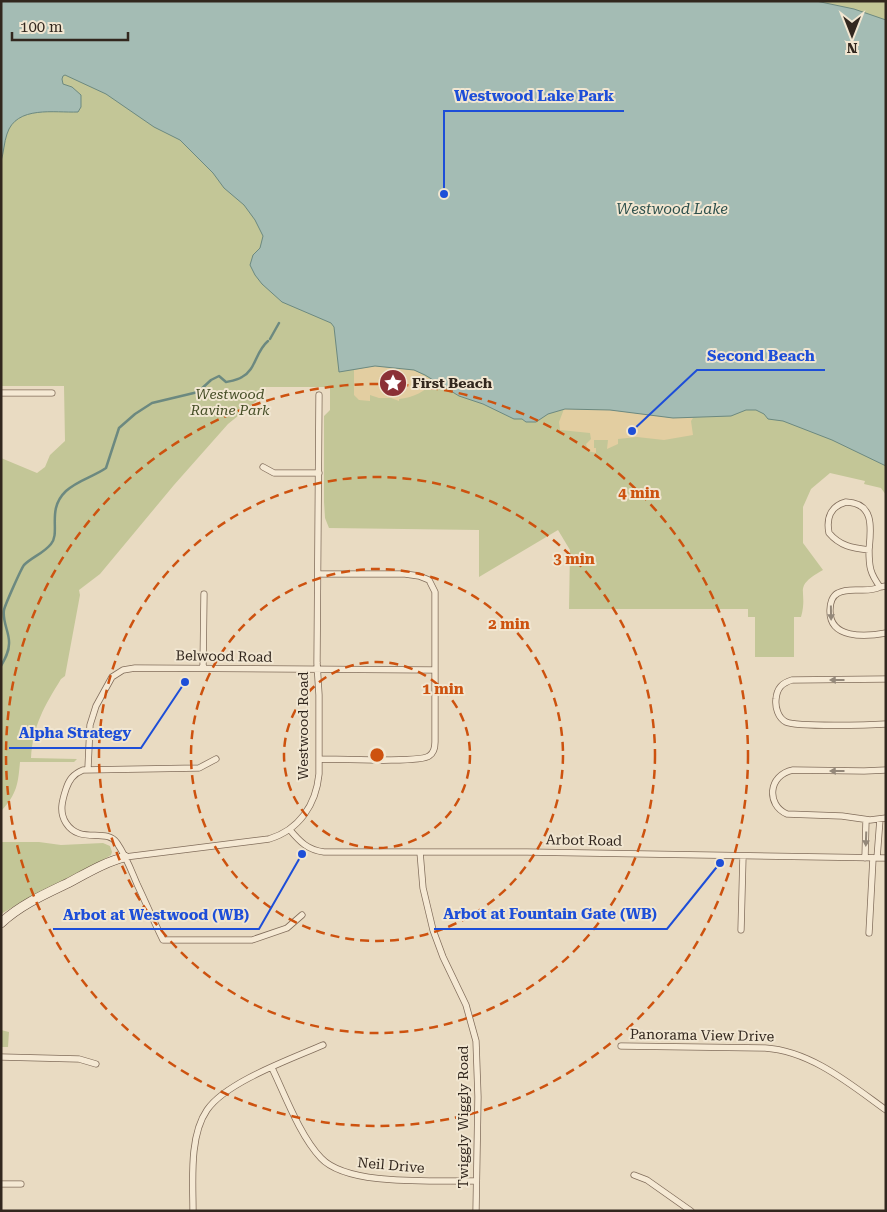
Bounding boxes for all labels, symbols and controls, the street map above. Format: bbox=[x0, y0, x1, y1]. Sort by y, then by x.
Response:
scale bar bbox=[12, 10, 129, 42]
north arrow bbox=[827, 10, 877, 60]
text: 100 m bbox=[20, 18, 63, 36]
text: N bbox=[846, 40, 857, 56]
callout: Westwood Lake Park bbox=[444, 81, 624, 111]
text: Westwood Lake Park bbox=[454, 87, 615, 105]
water label: Westwood Lake bbox=[616, 200, 728, 218]
callout: Second Beach bbox=[697, 340, 825, 370]
text: Second Beach bbox=[707, 347, 815, 365]
place icon: First Beach bbox=[378, 368, 408, 398]
place label: First Beach bbox=[412, 375, 493, 391]
park label: Westwood Ravine Park bbox=[189, 386, 270, 418]
text: 4 min bbox=[618, 484, 660, 502]
text: 3 min bbox=[553, 550, 595, 568]
one-way arrow bbox=[827, 605, 835, 621]
text: 2 min bbox=[488, 615, 530, 633]
street label: Belwood Road bbox=[176, 647, 273, 665]
street label: Westwood Road bbox=[295, 672, 311, 780]
one-way arrow bbox=[829, 676, 845, 684]
text: 1 min bbox=[422, 680, 464, 698]
callout: Alpha Strategy bbox=[9, 718, 141, 748]
text: Alpha Strategy bbox=[19, 724, 131, 742]
centre of rings bbox=[368, 746, 386, 764]
one-way arrow bbox=[829, 767, 845, 775]
street label: Arbot Road bbox=[546, 831, 622, 849]
one-way arrow bbox=[862, 831, 870, 847]
callout: Arbot at Westwood (WB) bbox=[53, 899, 259, 929]
callout: Arbot at Fountain Gate (WB) bbox=[434, 899, 667, 929]
text: Arbot at Fountain Gate (WB) bbox=[443, 905, 657, 923]
text: Arbot at Westwood (WB) bbox=[63, 906, 249, 924]
street label: Panorama View Drive bbox=[630, 1026, 775, 1044]
street label: Twiggly Wiggly Road bbox=[455, 1046, 471, 1188]
street label: Neil Drive bbox=[357, 1154, 426, 1176]

